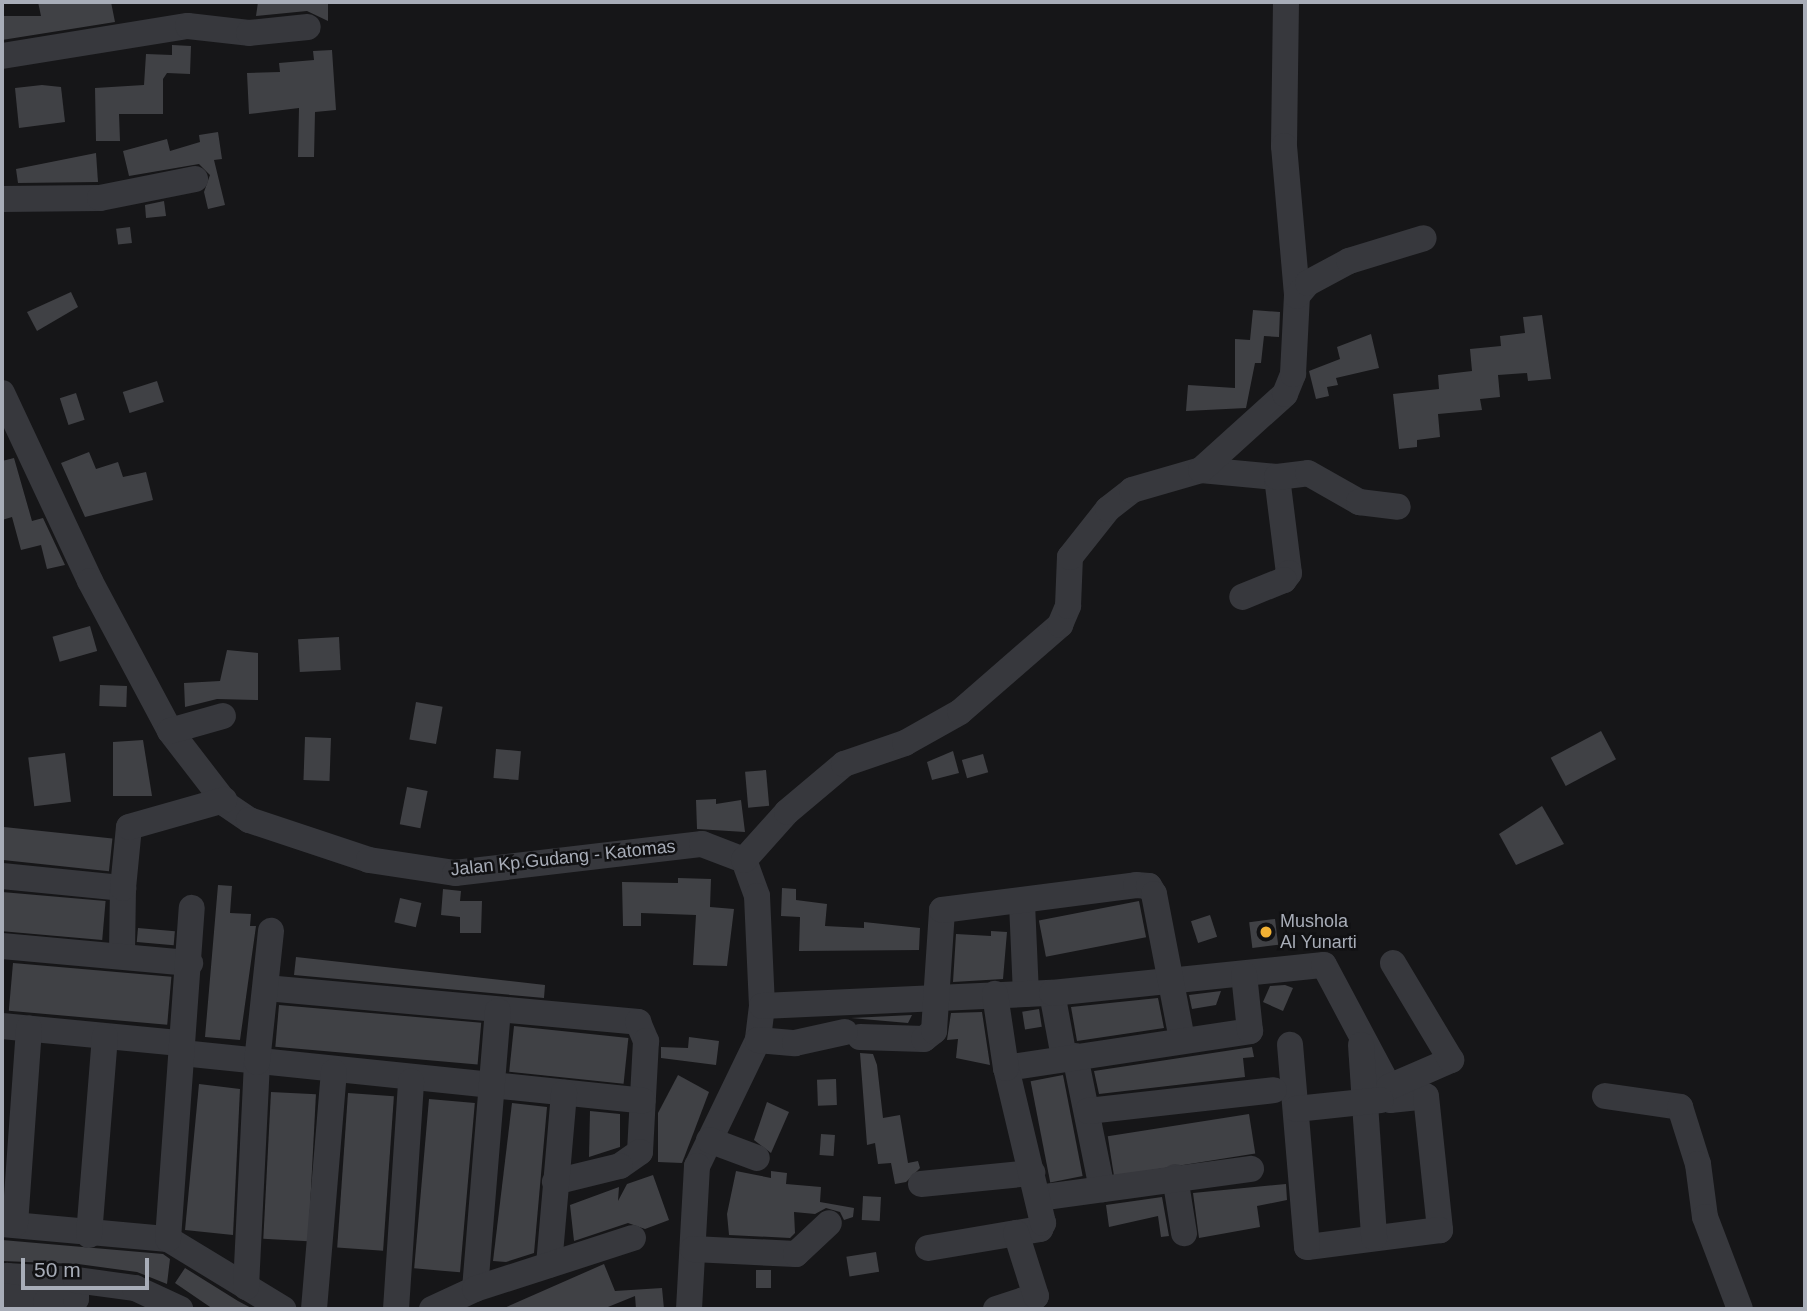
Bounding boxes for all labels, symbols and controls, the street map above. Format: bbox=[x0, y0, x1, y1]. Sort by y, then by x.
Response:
street label: Jalan Kp.Gudang - Katomas bbox=[449, 835, 677, 881]
place label: Mushola Al Yunarti bbox=[1280, 911, 1357, 954]
marker: Mushola Al Yunarti bbox=[1258, 924, 1274, 940]
scale bar bbox=[24, 1244, 152, 1288]
text: 50 m bbox=[34, 1258, 81, 1281]

